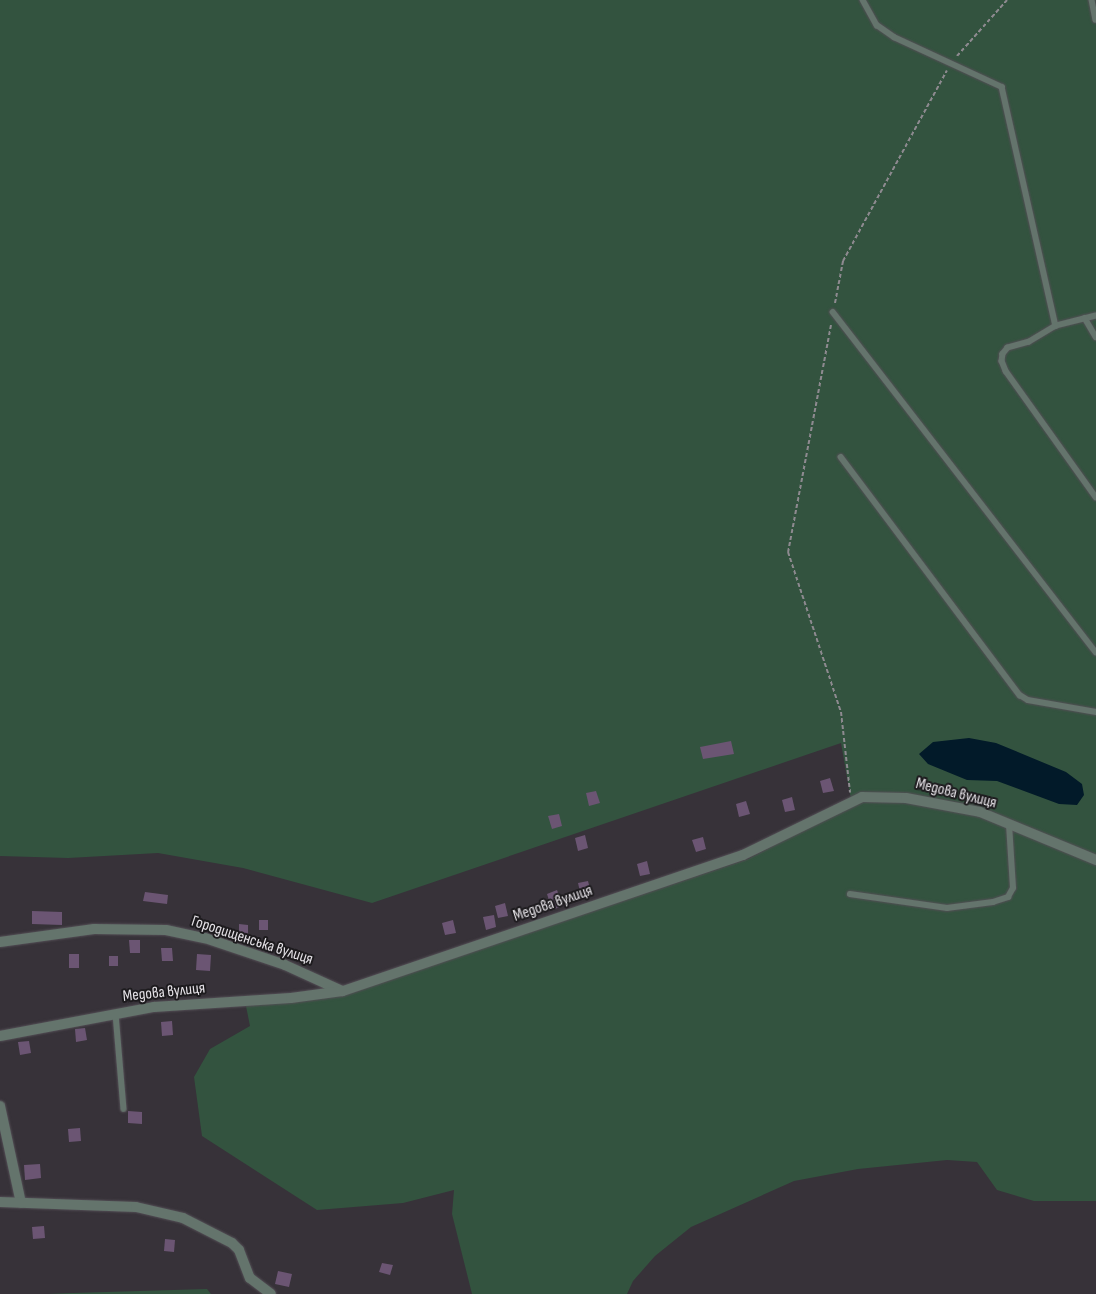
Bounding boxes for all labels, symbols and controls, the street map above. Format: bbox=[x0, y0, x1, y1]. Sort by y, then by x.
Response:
street label: Медова вулиця bbox=[914, 775, 998, 813]
street label: Медова вулиця bbox=[511, 881, 595, 927]
street label: Городищенська вулиця bbox=[189, 912, 315, 970]
street label: Медова вулиця bbox=[122, 979, 206, 1007]

